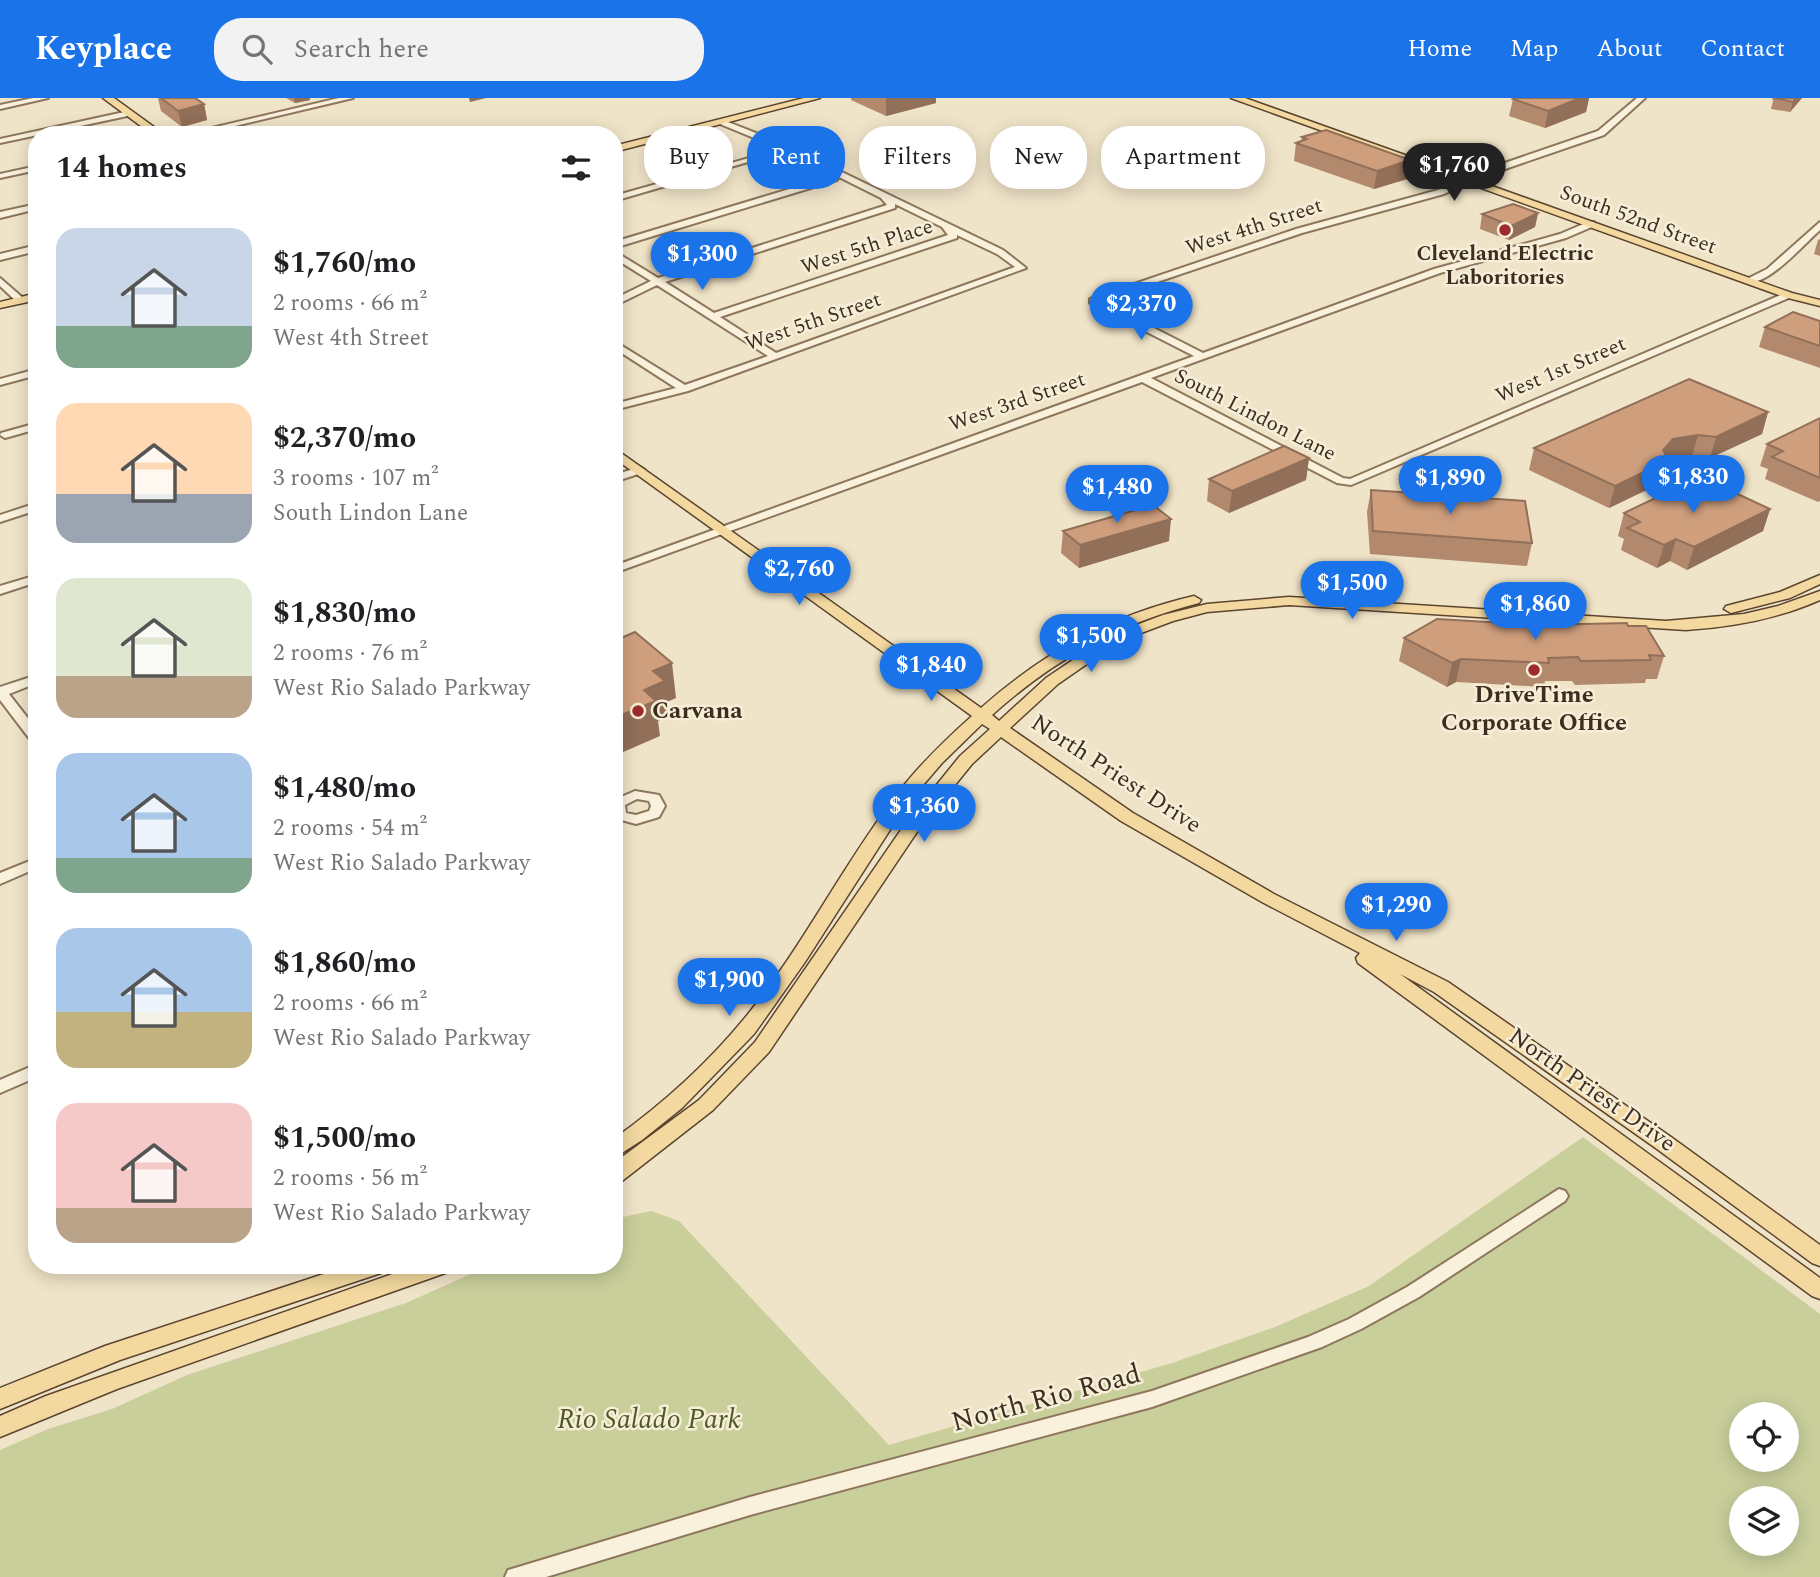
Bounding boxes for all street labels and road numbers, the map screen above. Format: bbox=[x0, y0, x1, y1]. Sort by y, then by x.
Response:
street label: South 52nd Street bbox=[1555, 177, 1721, 263]
street label: West 4th Street bbox=[1181, 190, 1327, 264]
street label: West 5th Place bbox=[797, 211, 937, 283]
street label: West 5th Street bbox=[740, 284, 886, 360]
street label: West 1st Street bbox=[1491, 328, 1631, 412]
street label: South Lindon Lane bbox=[1168, 360, 1342, 470]
street label: West 3rd Street bbox=[944, 364, 1090, 440]
street label: North Priest Drive bbox=[1023, 705, 1209, 843]
street label: North Priest Drive bbox=[1501, 1019, 1683, 1161]
street label: North Rio Road bbox=[947, 1352, 1145, 1444]

